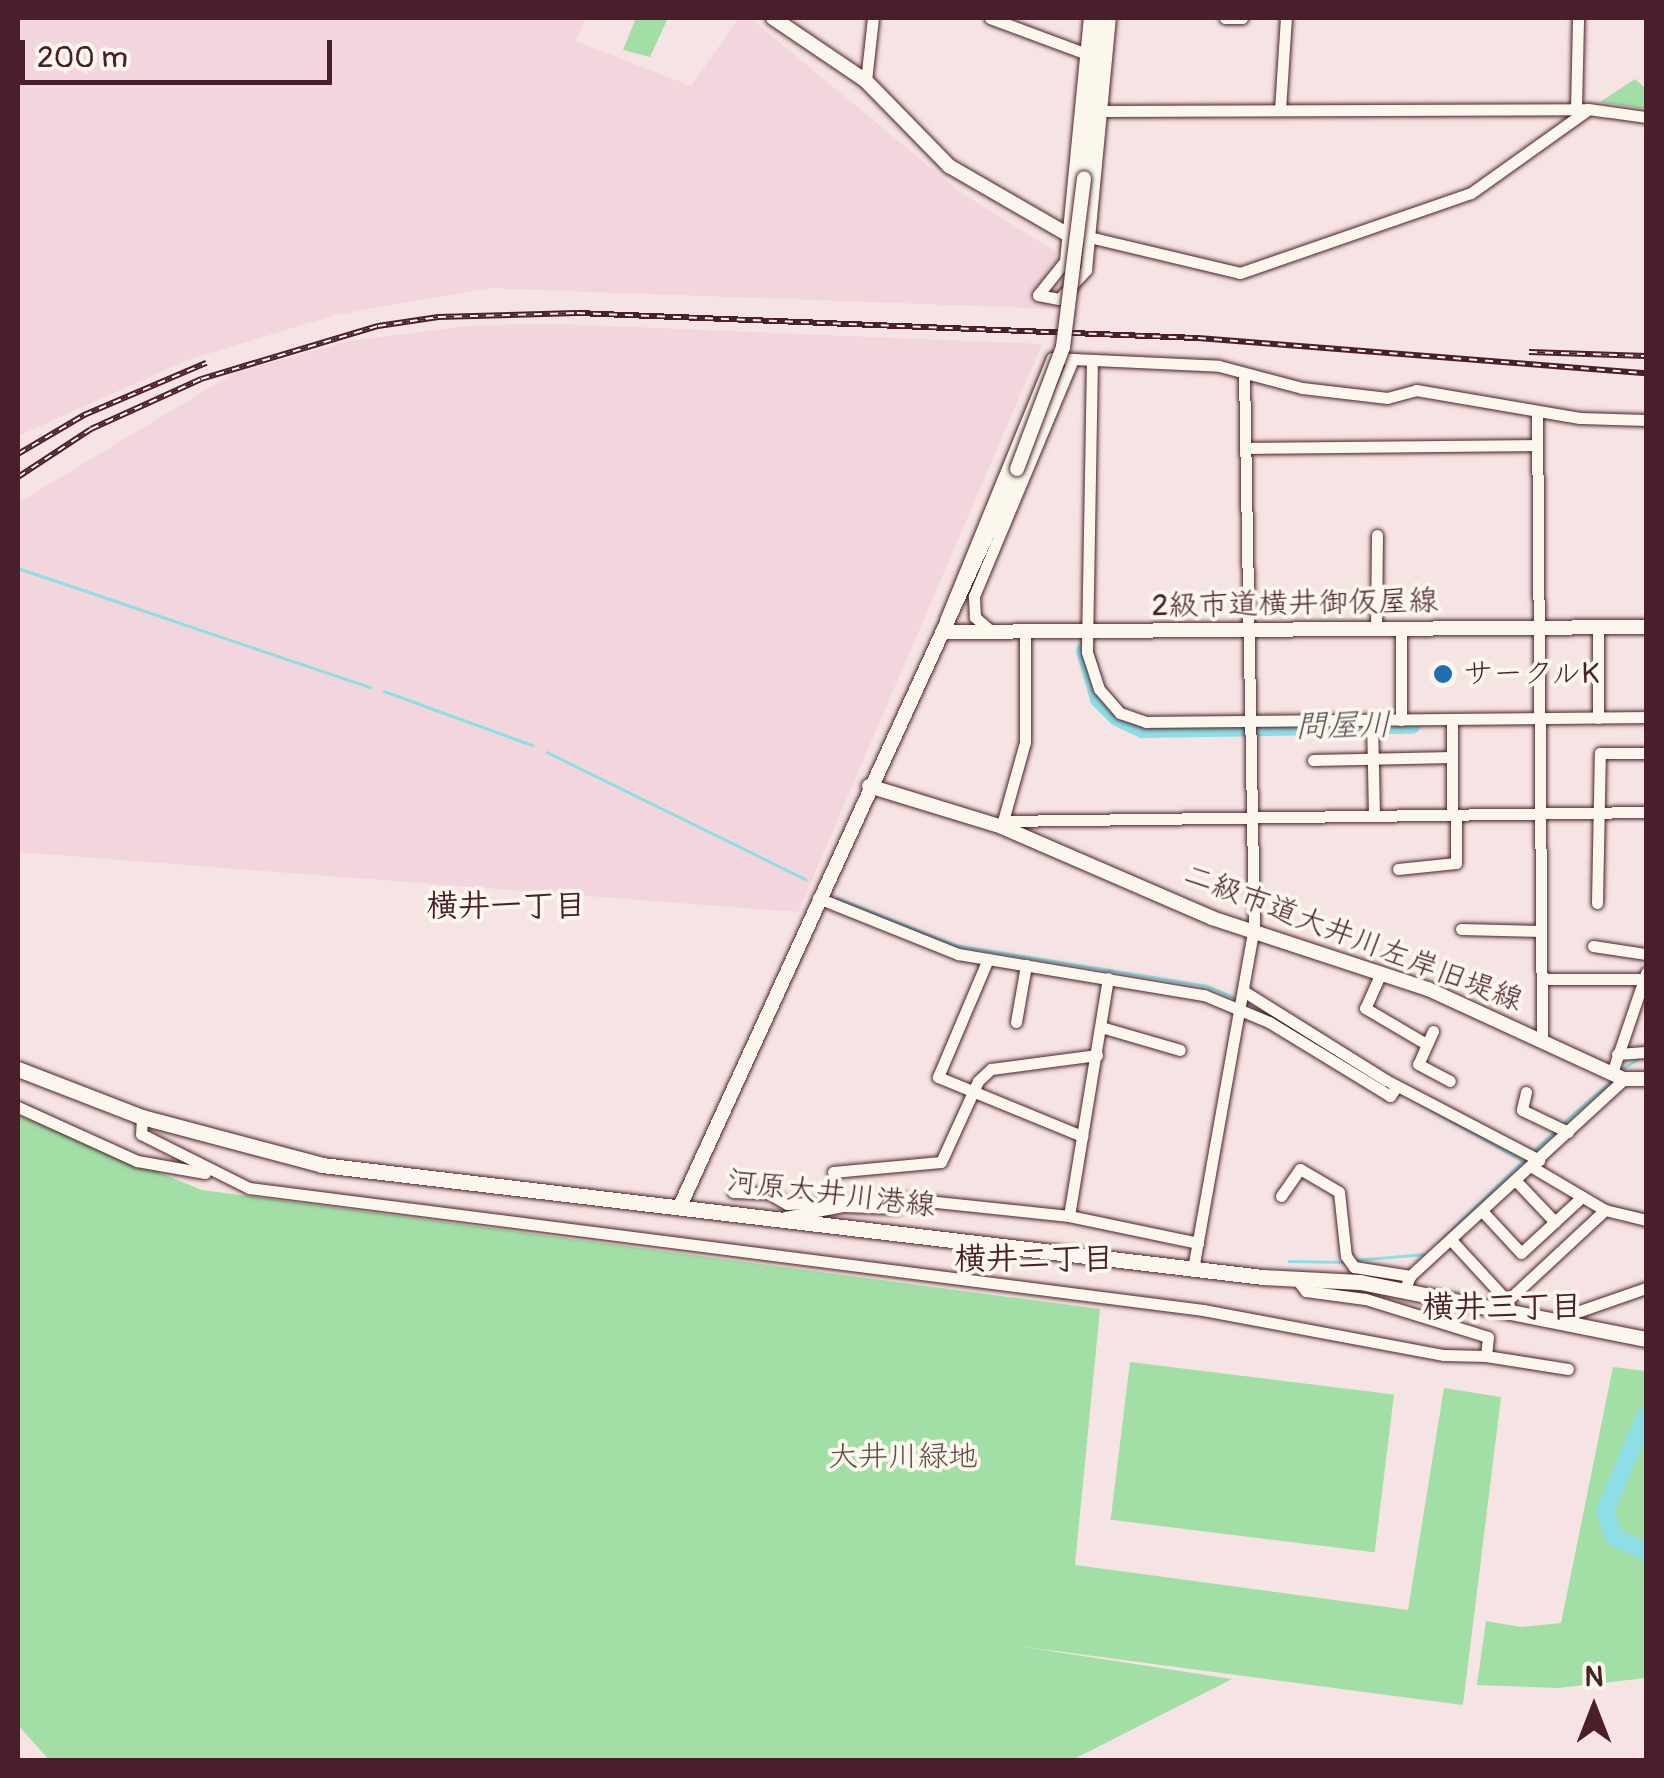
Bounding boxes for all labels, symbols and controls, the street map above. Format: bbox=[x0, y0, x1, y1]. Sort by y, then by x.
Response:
scale bar bbox=[25, 20, 338, 82]
text: 200 m bbox=[37, 39, 128, 76]
street label: 2級市道横井御仮屋線 bbox=[1151, 584, 1439, 624]
place label: サークルK bbox=[1463, 656, 1601, 692]
marker: サークルK bbox=[1432, 663, 1454, 685]
water label: 問屋川 bbox=[1295, 706, 1391, 746]
street label: 二級市道大井川左岸旧堤線 bbox=[1179, 857, 1527, 1019]
district label: 横井一丁目 bbox=[426, 887, 586, 925]
street label: 河原大井川港線 bbox=[725, 1163, 937, 1225]
district label: 横井二丁目 bbox=[954, 1240, 1114, 1278]
district label: 横井三丁目 bbox=[1422, 1288, 1582, 1326]
park label: 大井川緑地 bbox=[828, 1439, 978, 1475]
north arrow bbox=[1544, 1658, 1644, 1758]
text: N bbox=[1585, 1660, 1603, 1695]

